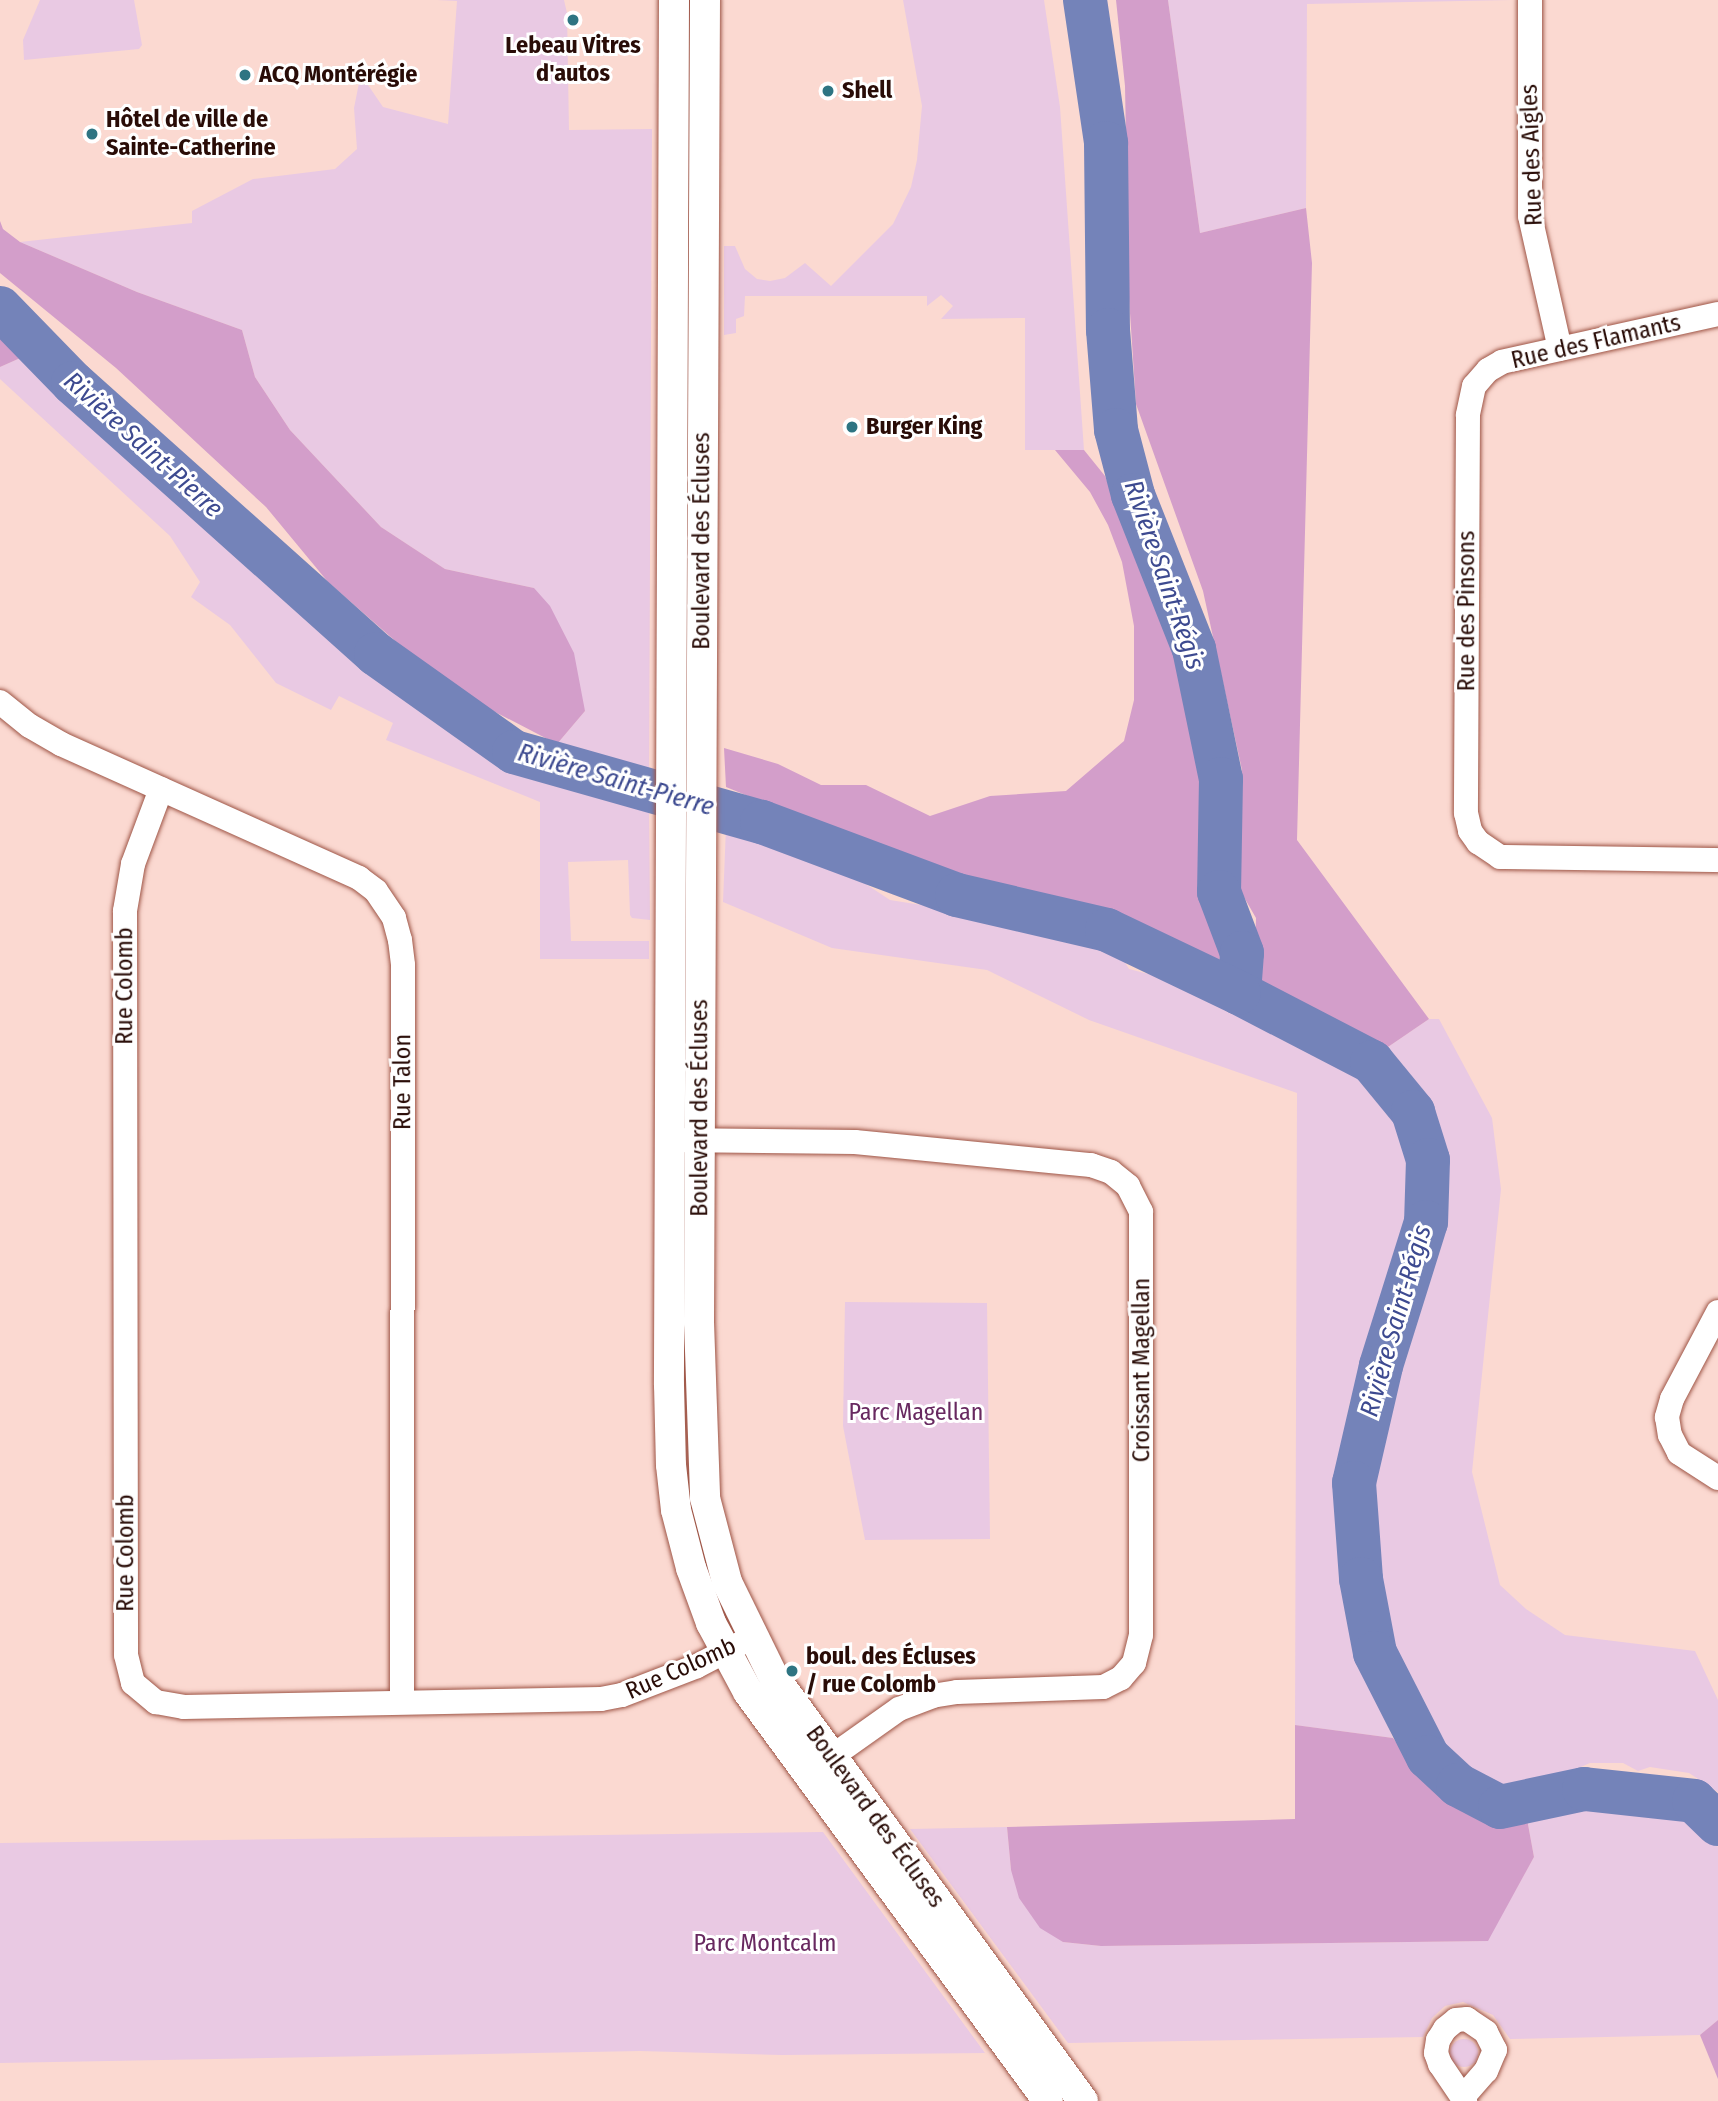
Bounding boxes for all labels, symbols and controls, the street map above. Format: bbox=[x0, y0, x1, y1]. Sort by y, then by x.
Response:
marker: Lebeau Vitres d'autos bbox=[565, 12, 581, 28]
place label: Lebeau Vitres d'autos bbox=[505, 32, 641, 88]
place label: ACQ Montérégie bbox=[259, 61, 417, 89]
marker: ACQ Montérégie bbox=[237, 67, 253, 83]
place label: Shell bbox=[842, 77, 892, 105]
marker: Shell bbox=[820, 83, 836, 99]
street label: Rue des Aigles bbox=[1515, 84, 1549, 226]
place label: Hôtel de ville de Sainte-Catherine bbox=[106, 106, 276, 162]
marker: Hôtel de ville de Sainte-Catherine bbox=[84, 126, 100, 142]
street label: Rue des Flamants bbox=[1509, 309, 1683, 375]
water label: Rivière Saint-Pierre bbox=[57, 366, 229, 524]
place label: Burger King bbox=[866, 413, 982, 441]
marker: Burger King bbox=[844, 419, 860, 435]
street label: Boulevard des Écluses bbox=[688, 432, 716, 650]
water label: Rivière Saint-Régis bbox=[1117, 476, 1211, 674]
street label: Rue des Pinsons bbox=[1453, 531, 1481, 691]
water label: Rivière Saint-Pierre bbox=[514, 737, 718, 823]
street label: Rue Colomb bbox=[111, 927, 139, 1045]
street label: Boulevard des Écluses bbox=[686, 999, 714, 1217]
street label: Rue Talon bbox=[389, 1034, 417, 1130]
water label: Rivière Saint-Régis bbox=[1354, 1222, 1438, 1420]
street label: Croissant Magellan bbox=[1128, 1278, 1156, 1462]
park label: Parc Magellan bbox=[849, 1399, 983, 1427]
street label: Rue Colomb bbox=[112, 1494, 140, 1612]
street label: Rue Colomb bbox=[621, 1632, 741, 1706]
place label: boul. des Écluses / rue Colomb bbox=[806, 1643, 976, 1699]
marker: boul. des Écluses / rue Colomb bbox=[784, 1663, 800, 1679]
street label: Boulevard des Écluses bbox=[799, 1721, 951, 1913]
park label: Parc Montcalm bbox=[694, 1930, 836, 1958]

